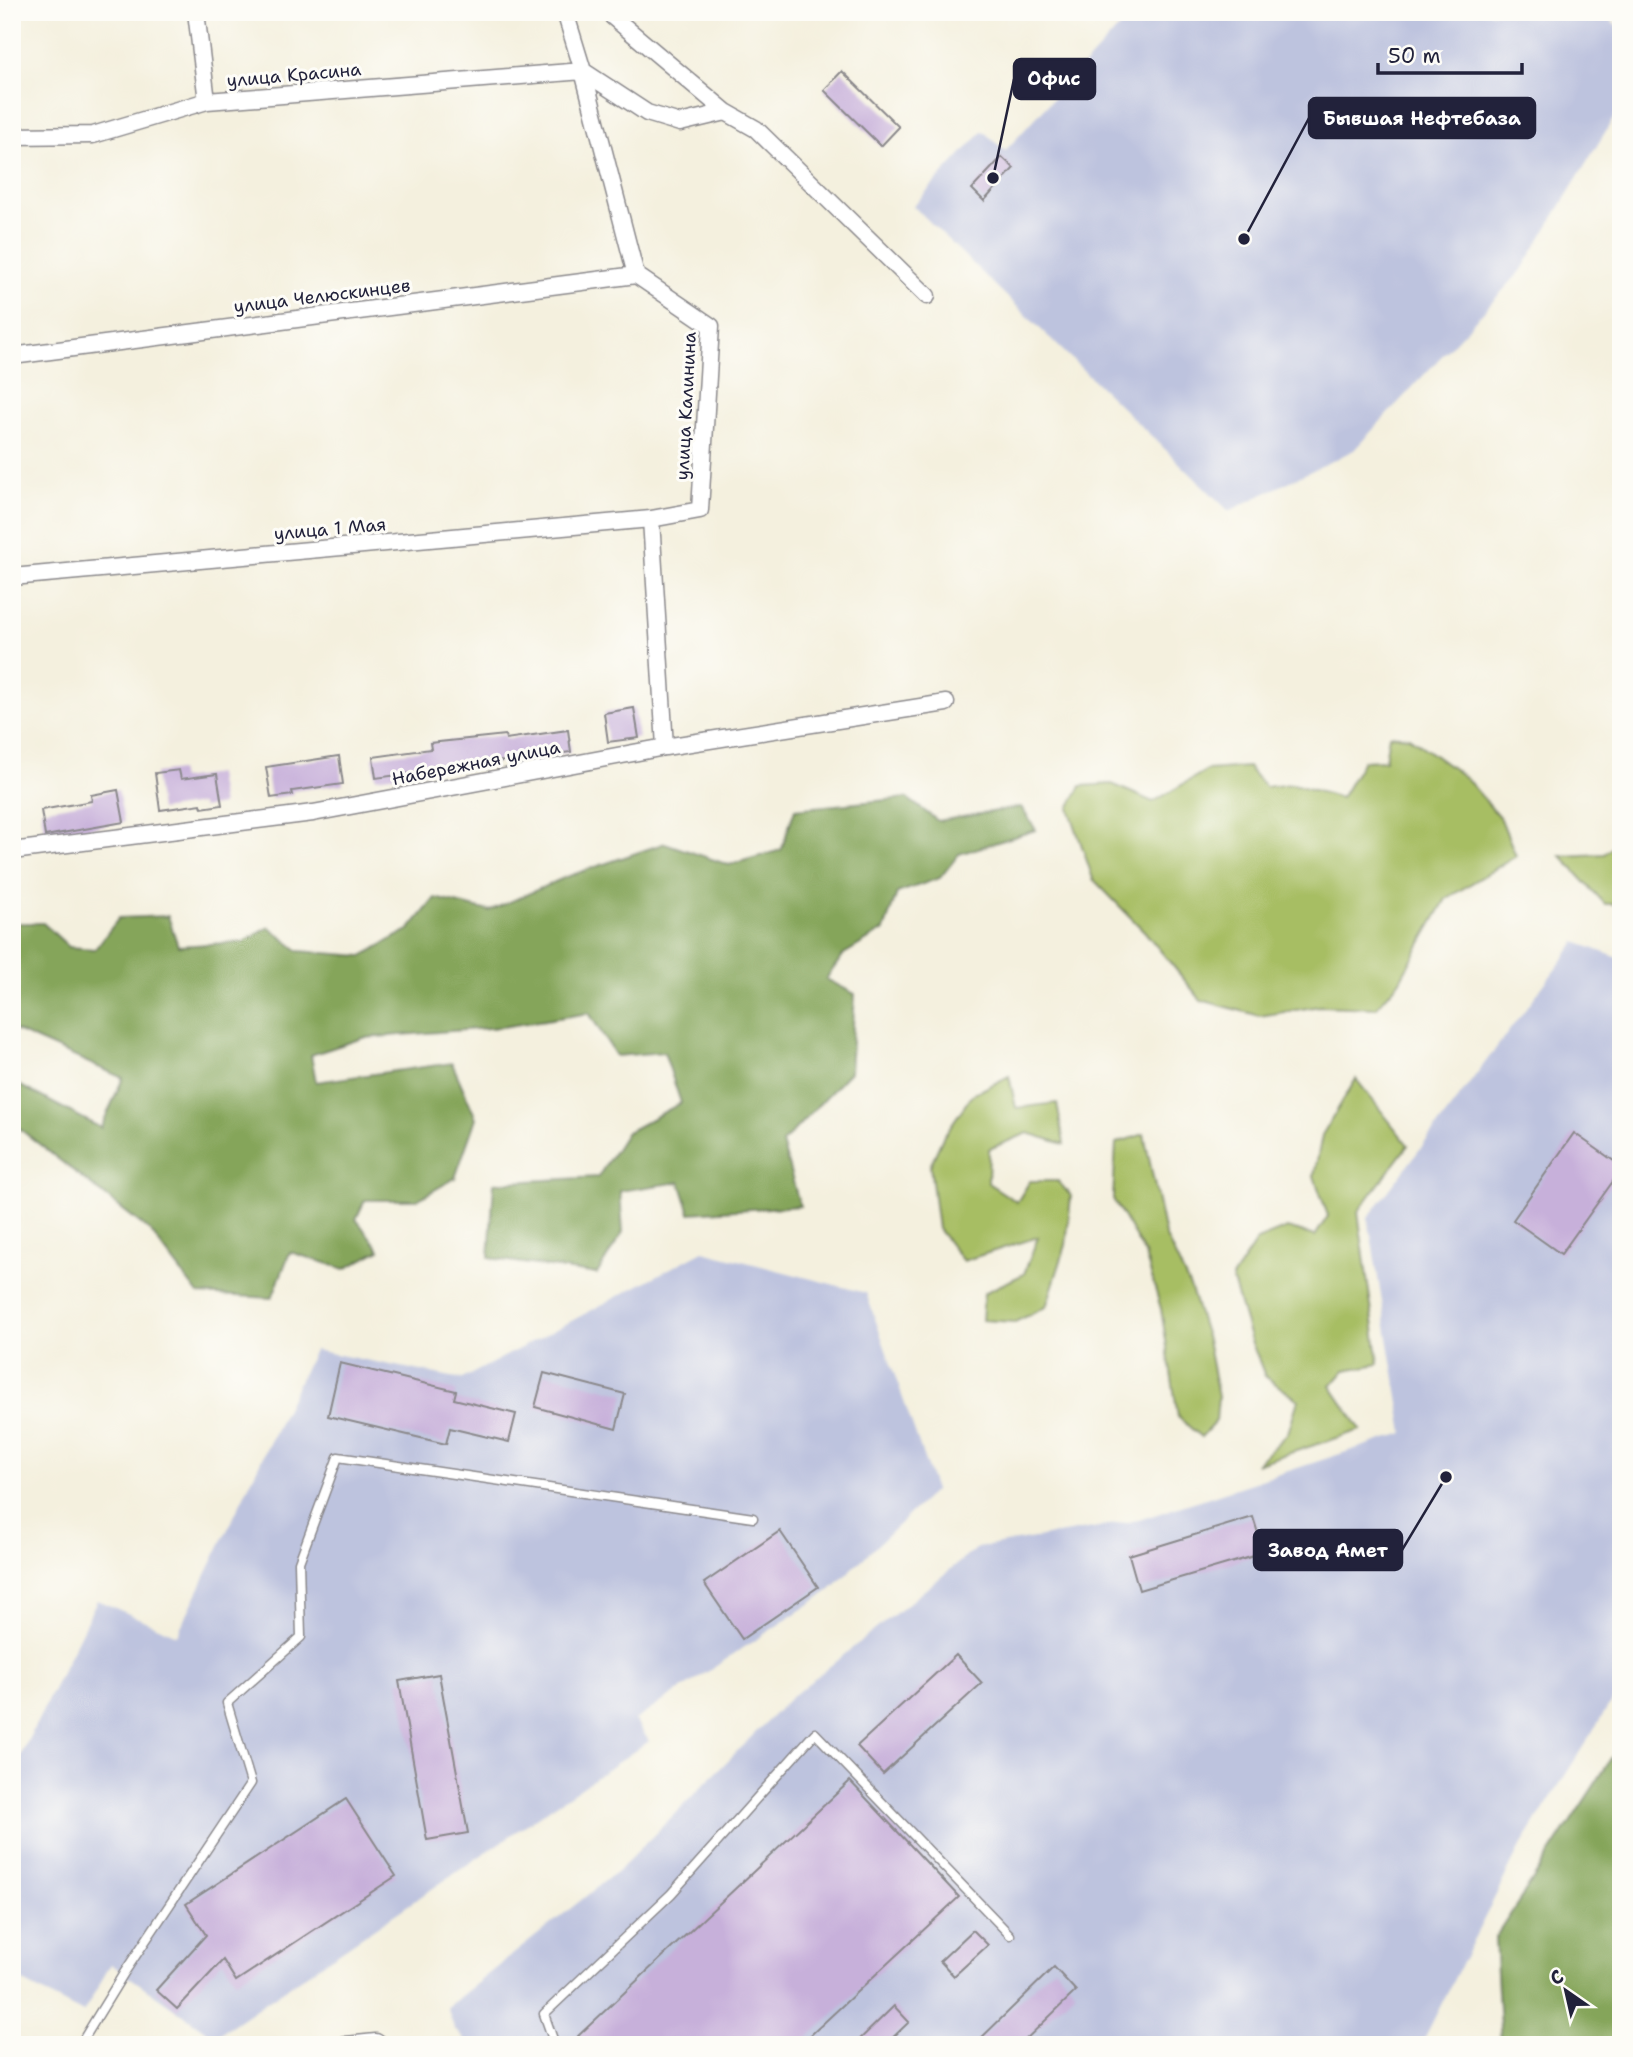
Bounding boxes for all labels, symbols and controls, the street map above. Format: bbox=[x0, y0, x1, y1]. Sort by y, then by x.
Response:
scale bar bbox=[1378, 32, 1521, 76]
text: 50 m bbox=[1388, 42, 1441, 70]
street label: улица Красина bbox=[226, 57, 362, 93]
callout: Офис bbox=[1014, 59, 1095, 99]
text: Офис bbox=[1027, 66, 1081, 91]
callout: Бывшая Нефтебаза bbox=[1309, 98, 1535, 138]
text: Бывшая Нефтебаза bbox=[1323, 106, 1521, 131]
street label: улица Челюскинцев bbox=[232, 273, 412, 319]
street label: улица Калинина bbox=[670, 331, 702, 481]
street label: улица 1 Мая bbox=[273, 512, 387, 546]
street label: Набережная улица bbox=[390, 735, 562, 791]
callout: Завод Амет bbox=[1254, 1530, 1402, 1570]
text: Завод Амет bbox=[1268, 1538, 1388, 1563]
north arrow bbox=[1532, 1955, 1602, 2025]
text: С bbox=[1545, 1964, 1569, 1991]

